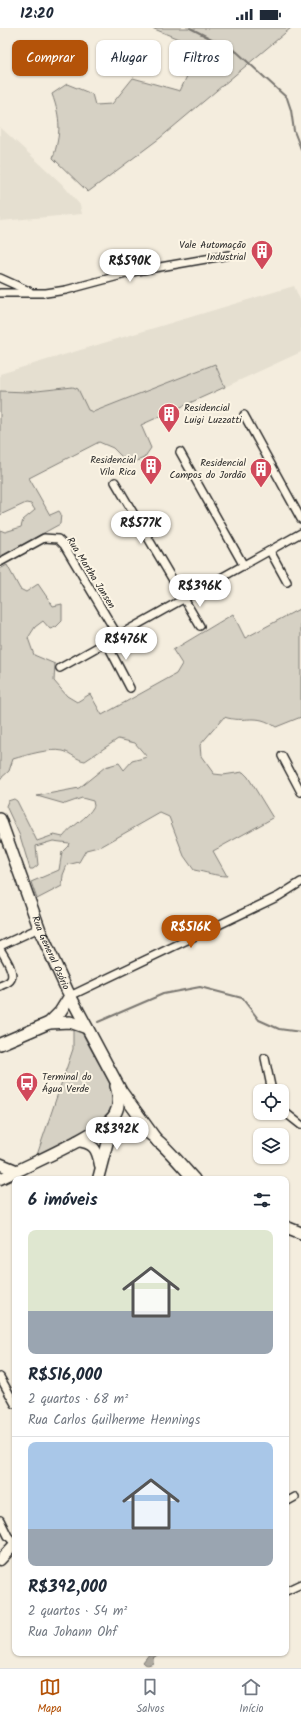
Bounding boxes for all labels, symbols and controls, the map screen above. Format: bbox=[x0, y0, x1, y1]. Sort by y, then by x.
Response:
text: 12:20 bbox=[20, 2, 53, 26]
chip: Comprar bbox=[12, 40, 88, 76]
chip: Alugar bbox=[96, 40, 161, 76]
chip: Filtros bbox=[169, 40, 233, 76]
place label: Vale Automação Industrial bbox=[179, 237, 247, 265]
building icon: Vale Automação Industrial bbox=[249, 238, 275, 271]
pin: R$590K bbox=[97, 249, 163, 283]
text: R$590K bbox=[108, 251, 152, 272]
place label: Residencial Luigi Luzzatti bbox=[184, 400, 242, 428]
building icon: Residencial Luigi Luzzatti bbox=[156, 401, 182, 434]
place label: Residencial Vila Rica bbox=[90, 452, 137, 480]
building icon: Residencial Vila Rica bbox=[138, 453, 164, 486]
place label: Residencial Campos do Jordão bbox=[169, 455, 247, 483]
building icon: Residencial Campos do Jordão bbox=[248, 456, 274, 489]
pin: R$577K bbox=[108, 511, 174, 545]
text: R$577K bbox=[120, 513, 162, 534]
street label: Rua Martha Jansen bbox=[62, 534, 120, 612]
pin: R$396K bbox=[167, 574, 233, 608]
text: R$396K bbox=[178, 576, 222, 597]
pin: R$476K bbox=[93, 627, 159, 661]
text: R$476K bbox=[104, 629, 148, 650]
street label: Rua General Osório bbox=[27, 913, 74, 993]
pin: R$516K bbox=[158, 915, 224, 949]
text: R$516K bbox=[171, 917, 211, 938]
place label: Terminal do Água Verde bbox=[42, 1069, 92, 1097]
bus stop icon: Terminal do Água Verde bbox=[14, 1070, 40, 1103]
map controls bbox=[253, 1084, 289, 1164]
button: locate bbox=[253, 1084, 289, 1120]
pin: R$392K bbox=[84, 1117, 150, 1151]
text: R$392K bbox=[95, 1119, 139, 1140]
button: layers bbox=[253, 1128, 289, 1164]
text: 6 imóveis bbox=[28, 1187, 98, 1214]
icon: filters bbox=[251, 1189, 273, 1211]
icon: home bbox=[115, 1256, 187, 1328]
text: R$516,000 bbox=[28, 1362, 102, 1389]
text: 2 quartos · 68 m² bbox=[28, 1389, 128, 1410]
text: Rua Carlos Guilherme Hennings bbox=[28, 1410, 200, 1431]
icon: home bbox=[115, 1468, 187, 1540]
text: R$392,000 bbox=[28, 1574, 107, 1601]
text: 2 quartos · 54 m² bbox=[28, 1601, 127, 1622]
text: Rua Johann Ohf bbox=[28, 1622, 117, 1643]
tab: Mapa bbox=[37, 1676, 62, 1718]
tab: Salvos bbox=[136, 1676, 164, 1718]
tab: Início bbox=[239, 1676, 264, 1718]

